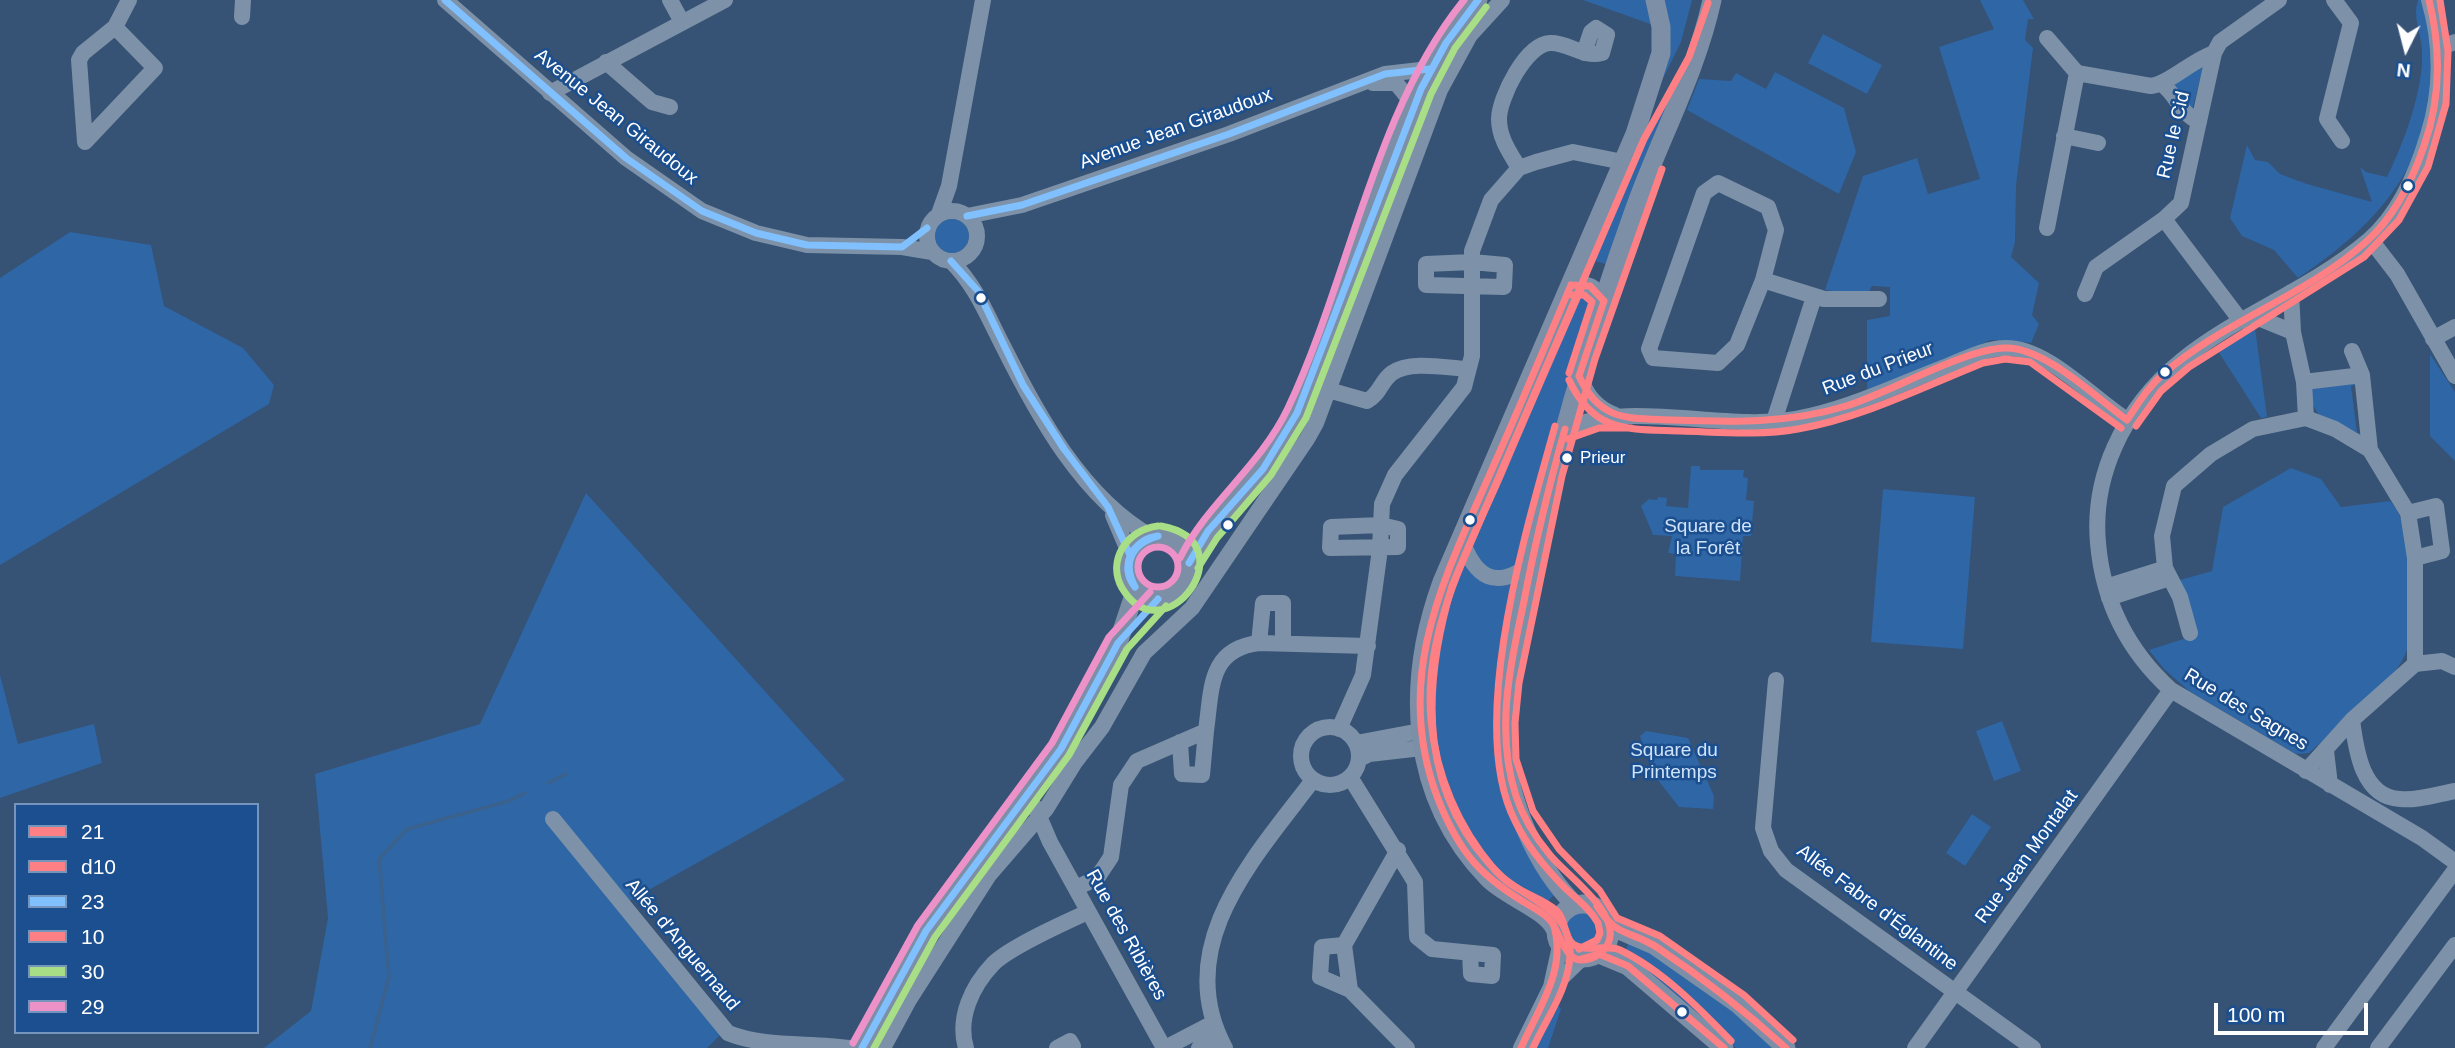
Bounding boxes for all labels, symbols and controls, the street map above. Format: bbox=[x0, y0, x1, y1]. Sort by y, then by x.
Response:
north arrow bbox=[2371, 14, 2441, 84]
street label: Avenue Jean Giraudoux bbox=[530, 44, 702, 190]
text: N bbox=[2396, 59, 2412, 82]
street label: Avenue Jean Giraudoux bbox=[1076, 83, 1276, 175]
street label: Rue le Cid bbox=[2153, 89, 2195, 181]
unlabelled marker bbox=[2401, 179, 2415, 193]
unlabelled marker bbox=[974, 291, 988, 305]
street label: Rue du Prieur bbox=[1819, 337, 1937, 401]
unlabelled marker bbox=[2158, 365, 2172, 379]
place label: Prieur bbox=[1580, 448, 1625, 468]
marker: Prieur bbox=[1560, 451, 1574, 465]
unlabelled marker bbox=[1463, 513, 1477, 527]
park label: Square de la Forêt bbox=[1664, 516, 1752, 560]
unlabelled marker bbox=[1221, 518, 1235, 532]
street label: Rue des Sagnes bbox=[2180, 664, 2312, 756]
park label: Square du Printemps bbox=[1630, 740, 1718, 784]
street label: Rue Jean Montalat bbox=[1971, 786, 2083, 928]
legend bbox=[14, 803, 259, 1034]
text: 21 bbox=[81, 820, 104, 843]
street label: Allée Fabre d'Églantine bbox=[1792, 840, 1962, 976]
text: d10 bbox=[81, 855, 116, 878]
street label: Rue des Ribières bbox=[1081, 866, 1171, 1004]
street label: Allée d'Anguernaud bbox=[620, 874, 744, 1016]
text: 23 bbox=[81, 890, 104, 913]
text: 10 bbox=[81, 925, 104, 948]
text: 30 bbox=[81, 960, 104, 983]
scale bar bbox=[2217, 988, 2371, 1032]
text: 29 bbox=[81, 995, 104, 1018]
text: 100 m bbox=[2227, 1003, 2285, 1026]
unlabelled marker bbox=[1675, 1005, 1689, 1019]

